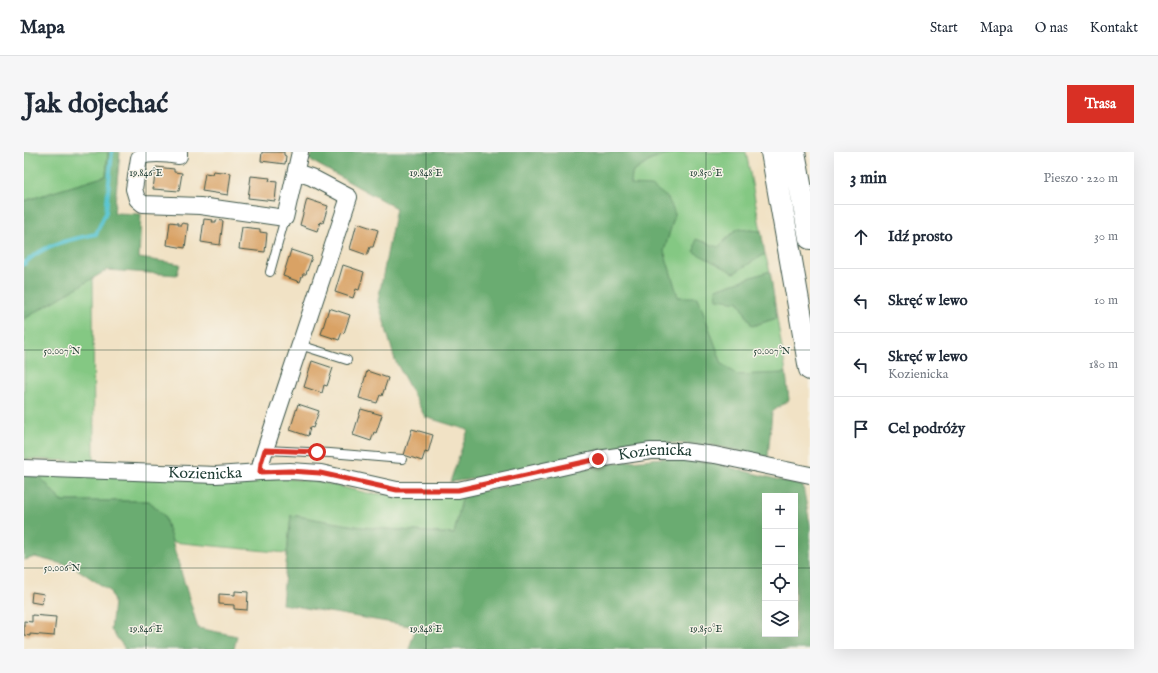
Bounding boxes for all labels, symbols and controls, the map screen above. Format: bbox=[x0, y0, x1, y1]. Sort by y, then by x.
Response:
text: Mapa bbox=[20, 16, 65, 40]
text: Start bbox=[930, 19, 958, 37]
text: Mapa bbox=[980, 19, 1013, 37]
text: O nas bbox=[1035, 19, 1068, 37]
text: Kontakt bbox=[1090, 19, 1138, 37]
button: Trasa bbox=[1067, 85, 1134, 123]
text: Jak dojechać bbox=[24, 87, 168, 122]
text: 19.846°E bbox=[129, 167, 163, 180]
text: 19.848°E bbox=[409, 167, 443, 180]
text: 19.850°E bbox=[690, 167, 722, 180]
text: 3 min bbox=[850, 168, 887, 189]
text: Pieszo · 220 m bbox=[1043, 170, 1118, 187]
icon: ahead bbox=[850, 226, 872, 248]
text: Idź prosto bbox=[888, 227, 953, 246]
text: 30 m bbox=[1094, 228, 1118, 245]
icon: left bbox=[850, 290, 872, 312]
text: Skręć w lewo bbox=[888, 291, 968, 310]
text: 10 m bbox=[1094, 292, 1118, 309]
text: 50.007°N bbox=[44, 345, 81, 358]
text: 50.007°N bbox=[754, 345, 791, 358]
text: Skręć w lewo bbox=[888, 347, 968, 366]
icon: left bbox=[850, 354, 872, 376]
text: 180 m bbox=[1089, 356, 1118, 373]
text: Kozienicka bbox=[888, 366, 948, 383]
icon: arrive bbox=[850, 418, 872, 440]
text: Cel podróży bbox=[888, 419, 965, 438]
street label: Kozienicka bbox=[617, 441, 693, 466]
route start bbox=[308, 443, 326, 461]
route end bbox=[589, 450, 607, 468]
street label: Kozienicka bbox=[167, 463, 243, 485]
map controls bbox=[762, 493, 798, 637]
button: + bbox=[762, 493, 798, 529]
button: − bbox=[762, 529, 798, 565]
text: 50.006°N bbox=[44, 562, 81, 575]
button: locate bbox=[762, 565, 798, 601]
button: layers bbox=[762, 601, 798, 637]
text: 19.846°E bbox=[129, 623, 163, 636]
text: 19.848°E bbox=[409, 623, 443, 636]
text: 19.850°E bbox=[690, 623, 722, 636]

